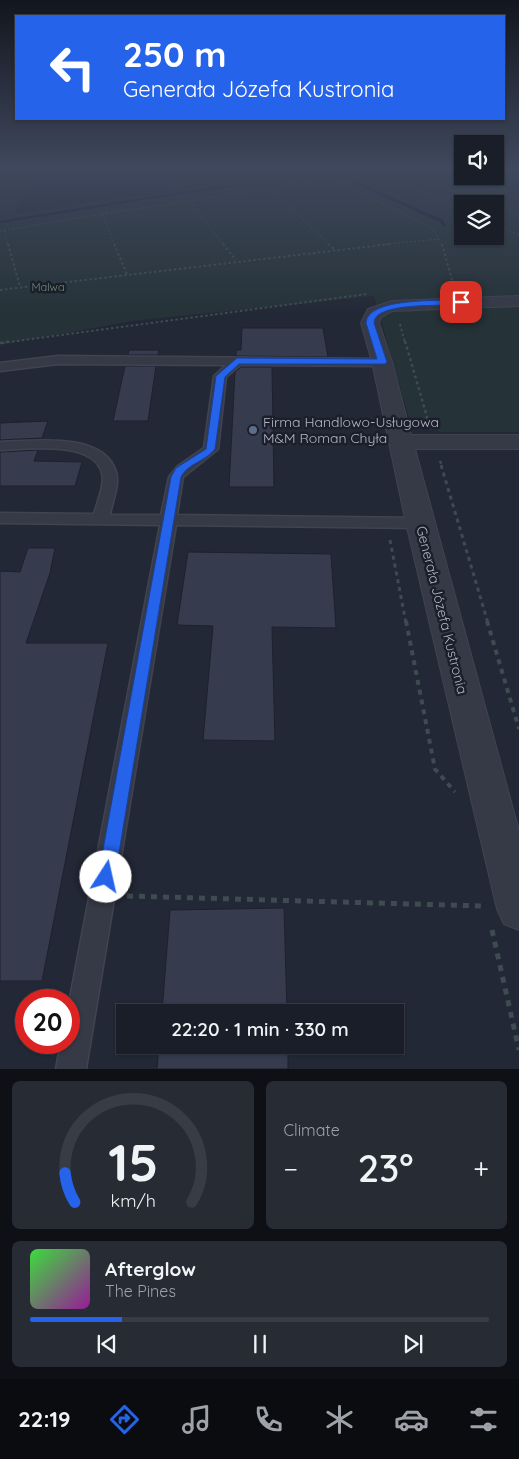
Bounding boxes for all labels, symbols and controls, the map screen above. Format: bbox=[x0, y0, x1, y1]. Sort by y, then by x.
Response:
text: 250 m bbox=[123, 32, 227, 76]
icon: left bbox=[40, 35, 105, 100]
text: Generała Józefa Kustronia bbox=[123, 75, 394, 103]
map controls bbox=[454, 135, 504, 245]
button: sound bbox=[454, 135, 504, 185]
button: layers bbox=[454, 195, 504, 245]
park label: Malwa bbox=[31, 280, 65, 294]
pin bbox=[440, 281, 482, 323]
icon: arrive bbox=[447, 288, 475, 316]
place label: Firma Handlowo-Usługowa M&M Roman Chyła bbox=[263, 413, 439, 447]
marker: Firma Handlowo-Usługowa M&M Roman Chyła bbox=[247, 424, 259, 436]
street label: Generała Józefa Kustronia bbox=[412, 524, 472, 696]
position arrow bbox=[79, 850, 131, 902]
speed limit sign: 20 bbox=[15, 989, 80, 1054]
text: 22:20 · 1 min · 330 m bbox=[171, 1017, 349, 1041]
text: Climate bbox=[284, 1120, 340, 1140]
text: 15 bbox=[108, 1129, 158, 1194]
text: 23° bbox=[358, 1144, 414, 1192]
text: − bbox=[284, 1151, 298, 1186]
text: + bbox=[473, 1151, 489, 1186]
text: km/h bbox=[110, 1189, 155, 1211]
text: Afterglow bbox=[105, 1257, 196, 1281]
text: The Pines bbox=[105, 1281, 176, 1301]
icon: previous bbox=[93, 1330, 121, 1358]
icon: pause bbox=[246, 1330, 274, 1358]
icon: next bbox=[399, 1330, 427, 1358]
icon: directions bbox=[107, 1402, 142, 1437]
icon: music bbox=[179, 1402, 214, 1437]
icon: phone bbox=[251, 1402, 286, 1437]
icon: climate bbox=[322, 1402, 357, 1437]
icon: car bbox=[394, 1402, 429, 1437]
icon: filters bbox=[466, 1402, 501, 1437]
text: 22:19 bbox=[18, 1405, 70, 1433]

